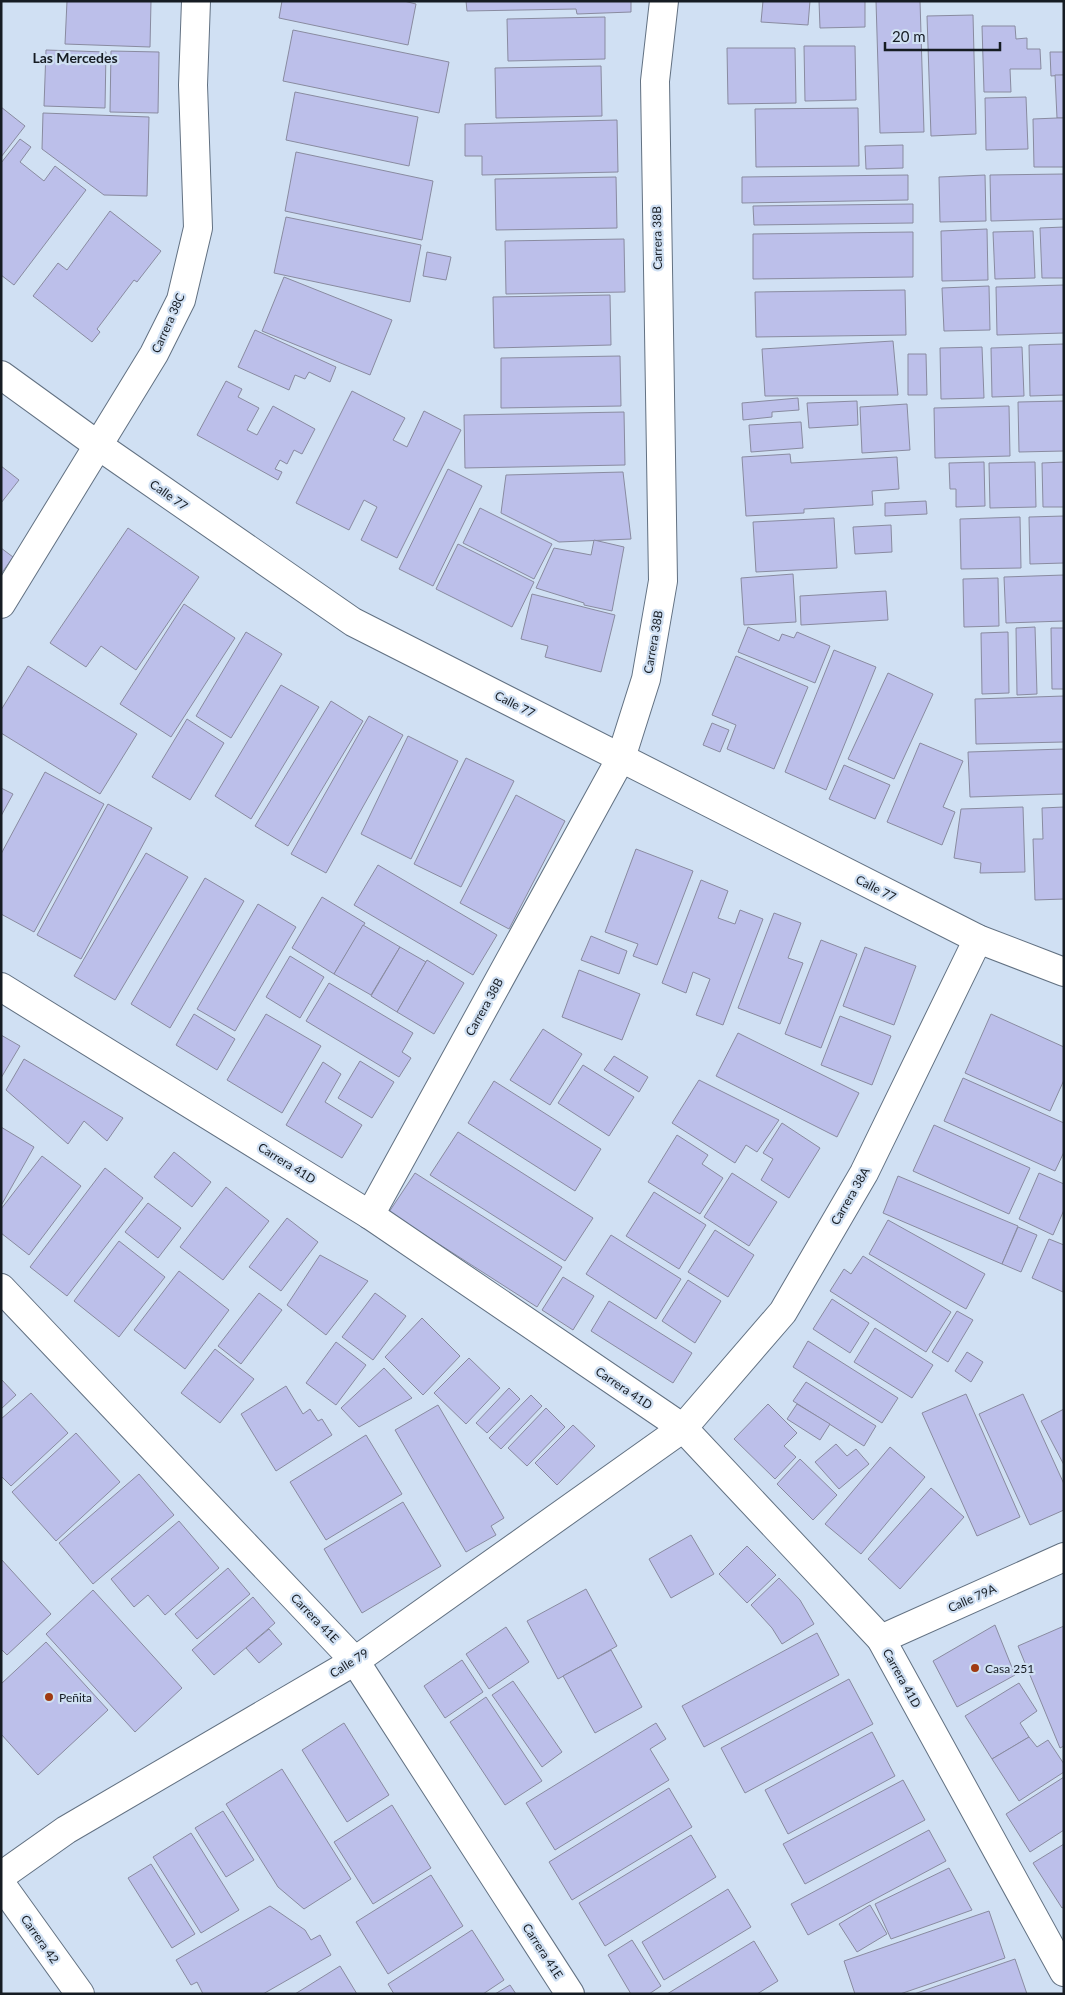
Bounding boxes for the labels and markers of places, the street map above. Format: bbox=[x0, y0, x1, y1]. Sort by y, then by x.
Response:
place label: Casa 251 bbox=[985, 1661, 1034, 1676]
marker: Casa 251 bbox=[969, 1662, 981, 1674]
place label: Peñita bbox=[59, 1690, 92, 1705]
marker: Peñita bbox=[43, 1691, 55, 1703]

